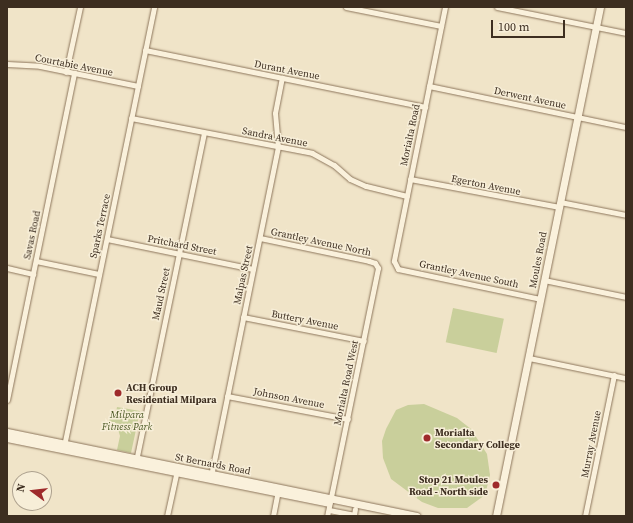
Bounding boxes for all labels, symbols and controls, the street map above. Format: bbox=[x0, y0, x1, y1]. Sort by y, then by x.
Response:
scale bar bbox=[493, 12, 567, 38]
text: 100 m bbox=[498, 19, 530, 35]
street label: Courtabie Avenue bbox=[34, 52, 114, 78]
street label: Durant Avenue bbox=[253, 58, 321, 82]
street label: Derwent Avenue bbox=[493, 84, 567, 112]
street label: Morialta Road bbox=[398, 103, 422, 167]
street label: Sandra Avenue bbox=[241, 125, 309, 149]
street label: Egerton Avenue bbox=[450, 172, 522, 198]
street label: Sparks Terrace bbox=[87, 193, 113, 259]
street label: Savas Road bbox=[21, 210, 43, 260]
street label: Grantley Avenue North bbox=[270, 226, 372, 258]
street label: Moules Road bbox=[527, 231, 549, 289]
street label: Pritchard Street bbox=[146, 232, 218, 258]
street label: Malpas Street bbox=[231, 244, 255, 306]
street label: Grantley Avenue South bbox=[418, 258, 520, 290]
street label: Maud Street bbox=[150, 267, 172, 321]
street label: Buttery Avenue bbox=[270, 308, 340, 332]
street label: Morialta Road West bbox=[331, 339, 361, 427]
place label: ACH Group Residential Milpara bbox=[126, 381, 216, 404]
street label: Johnson Avenue bbox=[252, 385, 326, 411]
marker: ACH Group Residential Milpara bbox=[113, 388, 123, 398]
park label: Milpara Fitness Park bbox=[102, 408, 152, 432]
street label: Murray Avenue bbox=[579, 409, 603, 479]
place label: Morialta Secondary College bbox=[435, 426, 520, 450]
marker: Morialta Secondary College bbox=[422, 433, 432, 443]
street label: St Bernards Road bbox=[174, 451, 252, 477]
north arrow bbox=[12, 471, 52, 511]
place label: Stop 21 Moules Road - North side bbox=[409, 473, 488, 496]
marker: Stop 21 Moules Road - North side bbox=[491, 480, 501, 490]
text: N bbox=[13, 482, 29, 494]

